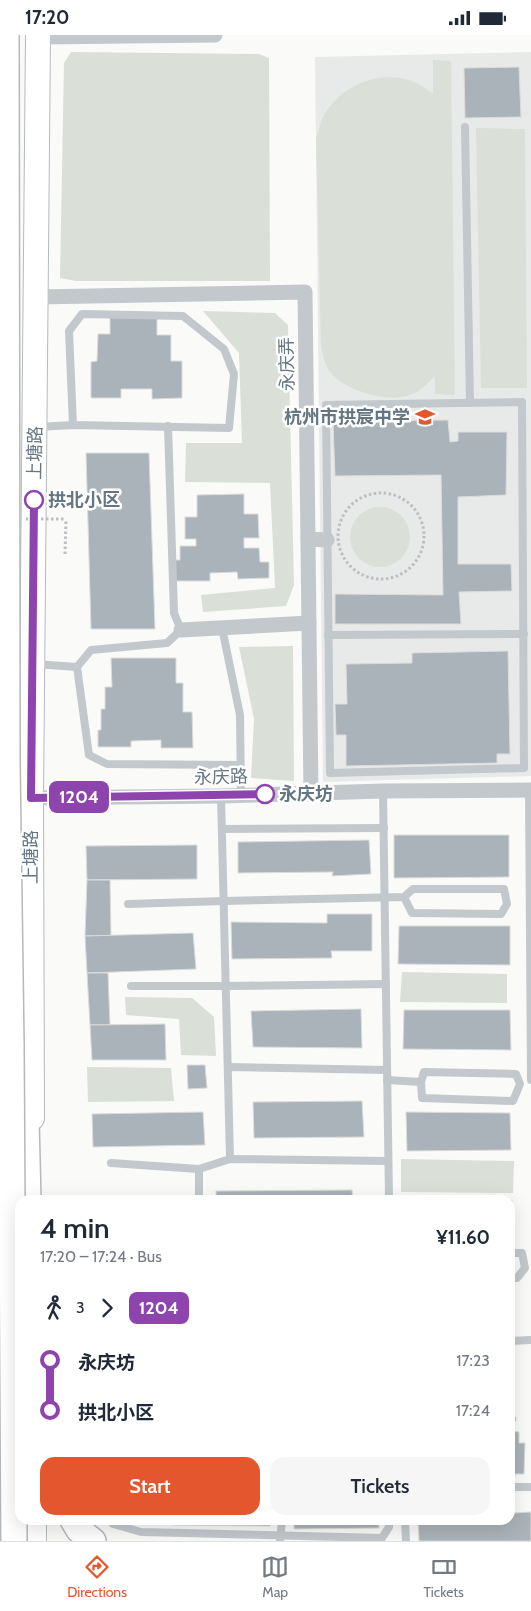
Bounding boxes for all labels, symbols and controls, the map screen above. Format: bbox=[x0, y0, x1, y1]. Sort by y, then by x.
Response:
text: 17:20 bbox=[25, 6, 69, 29]
street label: 永庆弄 bbox=[276, 337, 298, 391]
place label: 杭州市拱宸中学 bbox=[284, 406, 410, 428]
school or university icon: 杭州市拱宸中学 bbox=[414, 406, 436, 428]
street label: 上塘路 bbox=[24, 426, 46, 480]
place label: 拱北小区 bbox=[48, 489, 120, 511]
marker: 拱北小区 bbox=[24, 490, 44, 510]
street label: 永庆路 bbox=[194, 766, 248, 788]
line badge: 1204 bbox=[44, 781, 114, 813]
place label: 永庆坊 bbox=[279, 783, 333, 805]
marker: 永庆坊 bbox=[255, 784, 275, 804]
text: 1204 bbox=[59, 786, 99, 808]
street label: 上塘路 bbox=[20, 830, 42, 884]
text: 4 min bbox=[40, 1211, 110, 1245]
text: ¥11.60 bbox=[436, 1226, 490, 1249]
text: 17:20 – 17:24 · Bus bbox=[40, 1247, 162, 1266]
icon: walk bbox=[40, 1294, 68, 1322]
icon: forward bbox=[93, 1294, 121, 1322]
text: 1204 bbox=[139, 1297, 179, 1319]
text: 3 bbox=[76, 1298, 85, 1317]
text: 永庆坊 bbox=[78, 1351, 135, 1374]
text: 17:23 bbox=[456, 1351, 490, 1370]
text: 拱北小区 bbox=[78, 1401, 154, 1424]
text: 17:24 bbox=[456, 1401, 490, 1420]
button: Start bbox=[40, 1457, 260, 1515]
button: Tickets bbox=[270, 1457, 490, 1515]
tab: Directions bbox=[67, 1553, 127, 1601]
tab: Map bbox=[261, 1553, 289, 1601]
tab: Tickets bbox=[424, 1553, 464, 1601]

